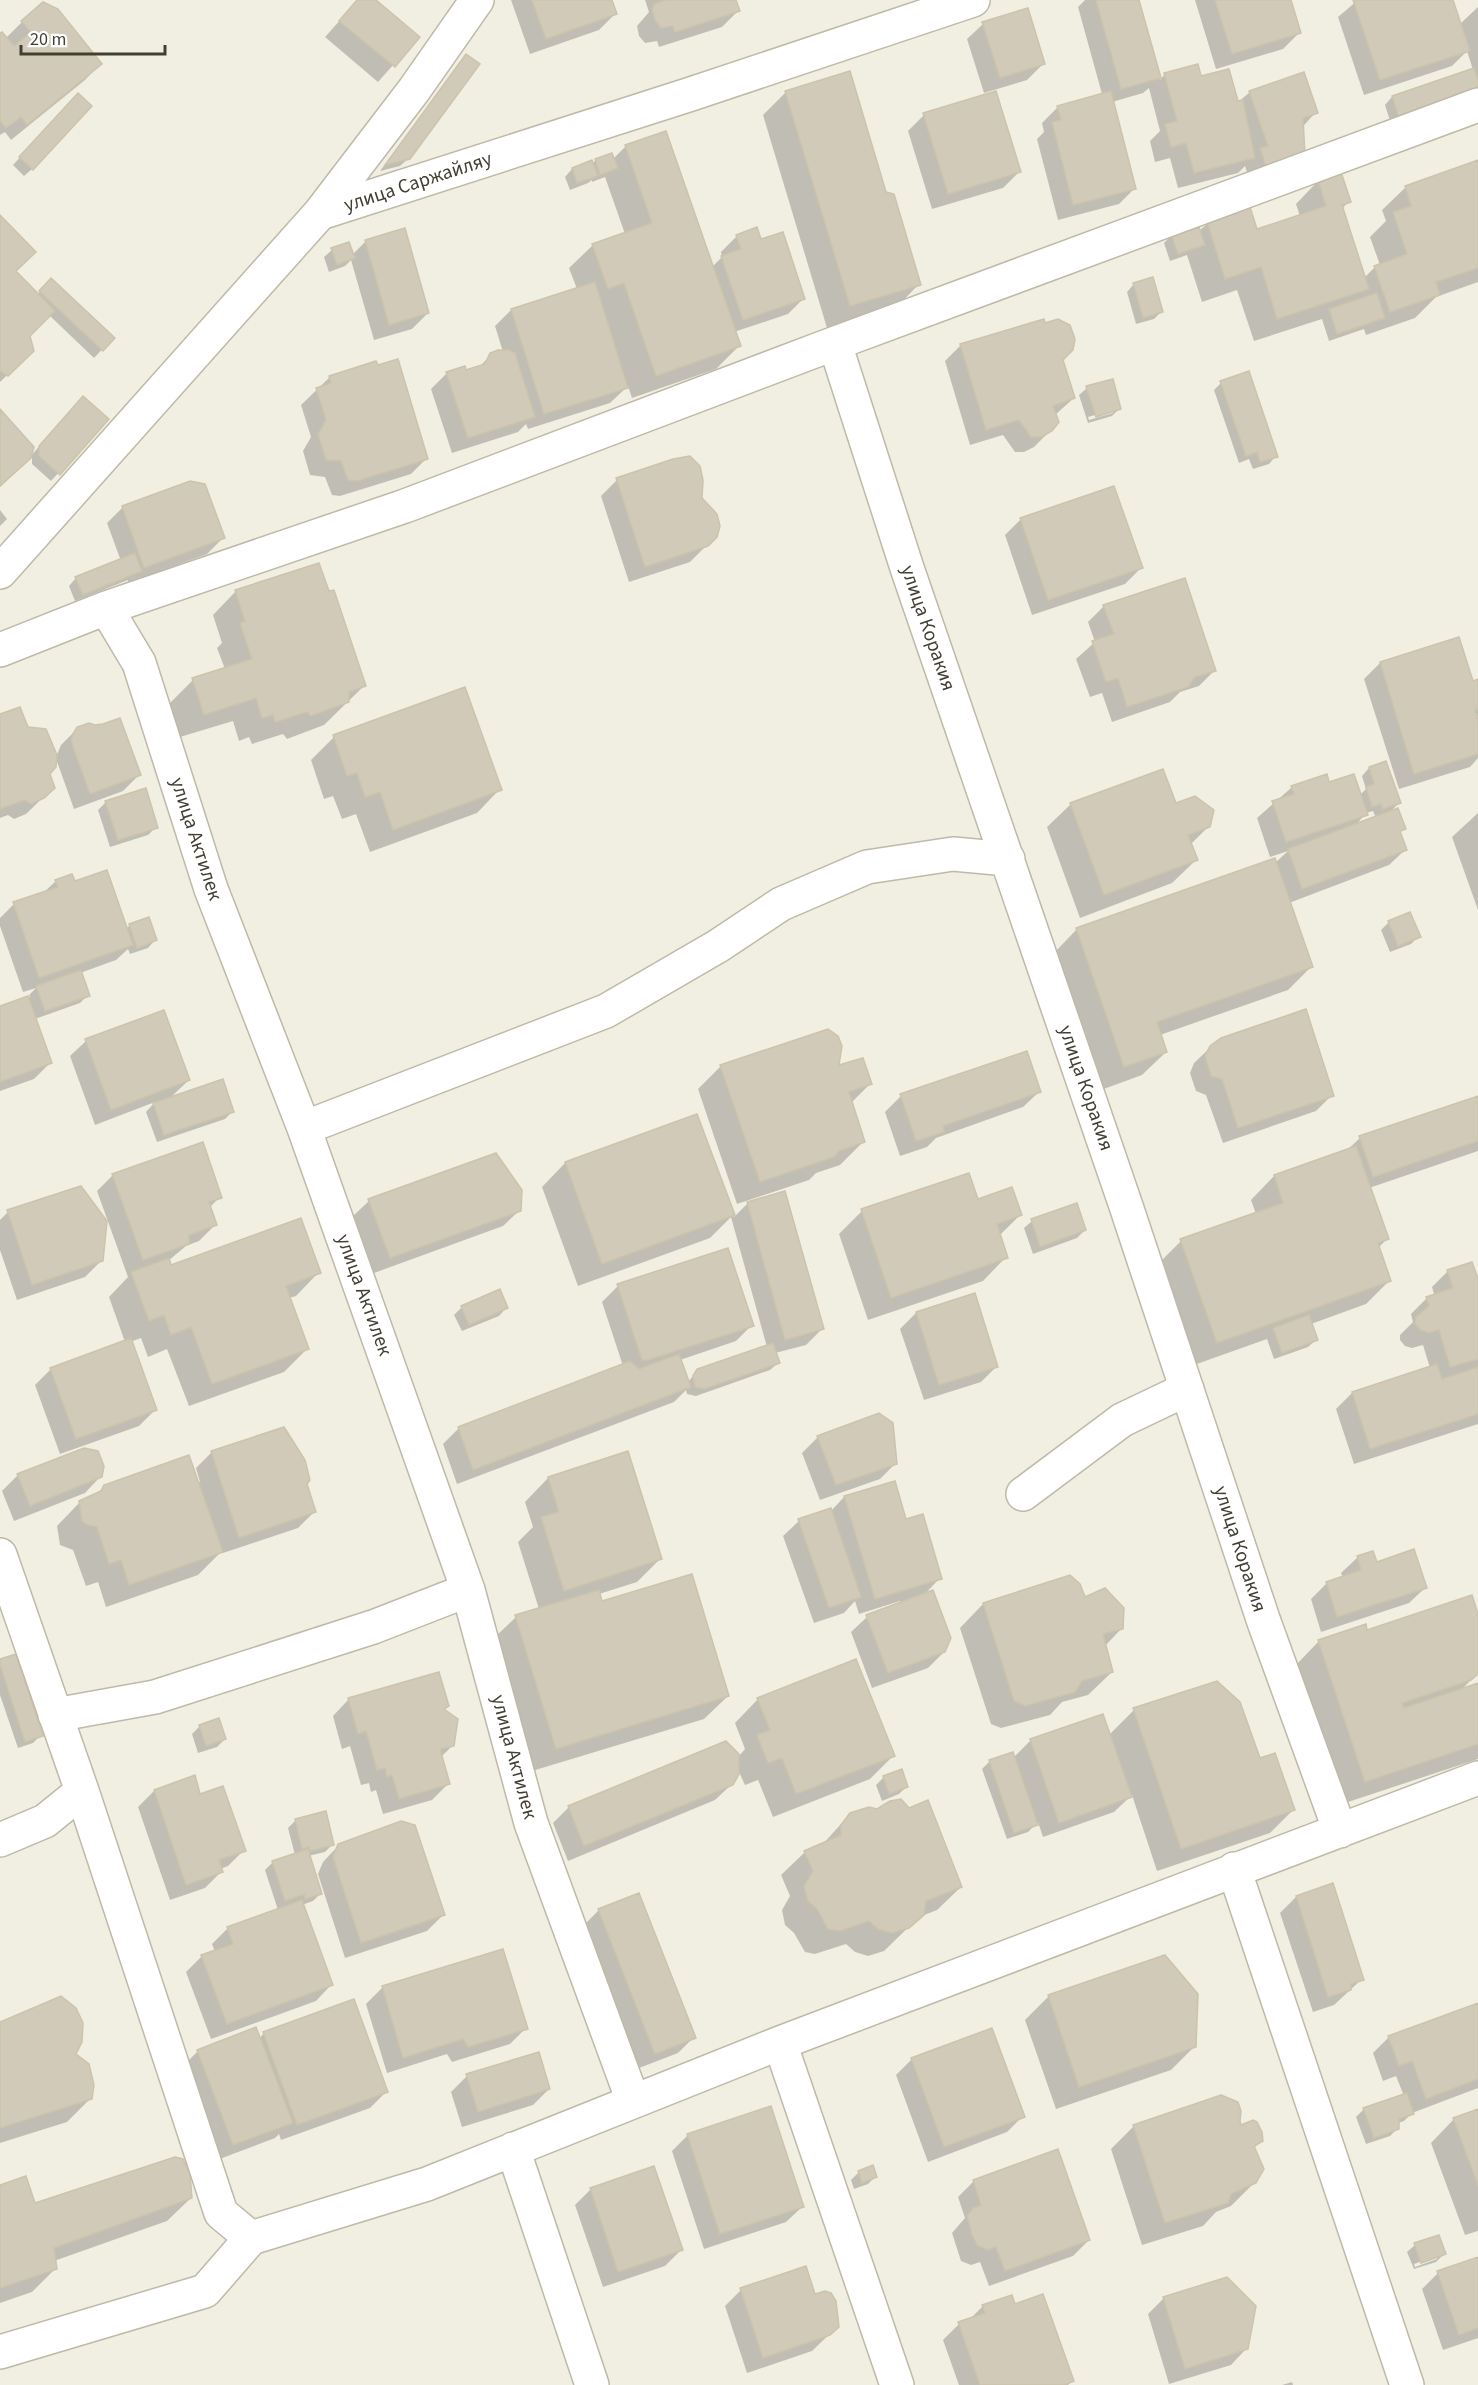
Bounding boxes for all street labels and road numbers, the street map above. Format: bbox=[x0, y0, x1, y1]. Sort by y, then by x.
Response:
street label: улица Саржайляу bbox=[340, 145, 496, 219]
street label: улица Коракия bbox=[893, 561, 963, 695]
street label: улица Актилек bbox=[163, 774, 229, 904]
street label: улица Коракия bbox=[1051, 1021, 1121, 1155]
street label: улица Актилек bbox=[329, 1230, 399, 1360]
street label: улица Коракия bbox=[1206, 1482, 1274, 1616]
street label: улица Актилек bbox=[484, 1692, 544, 1822]

